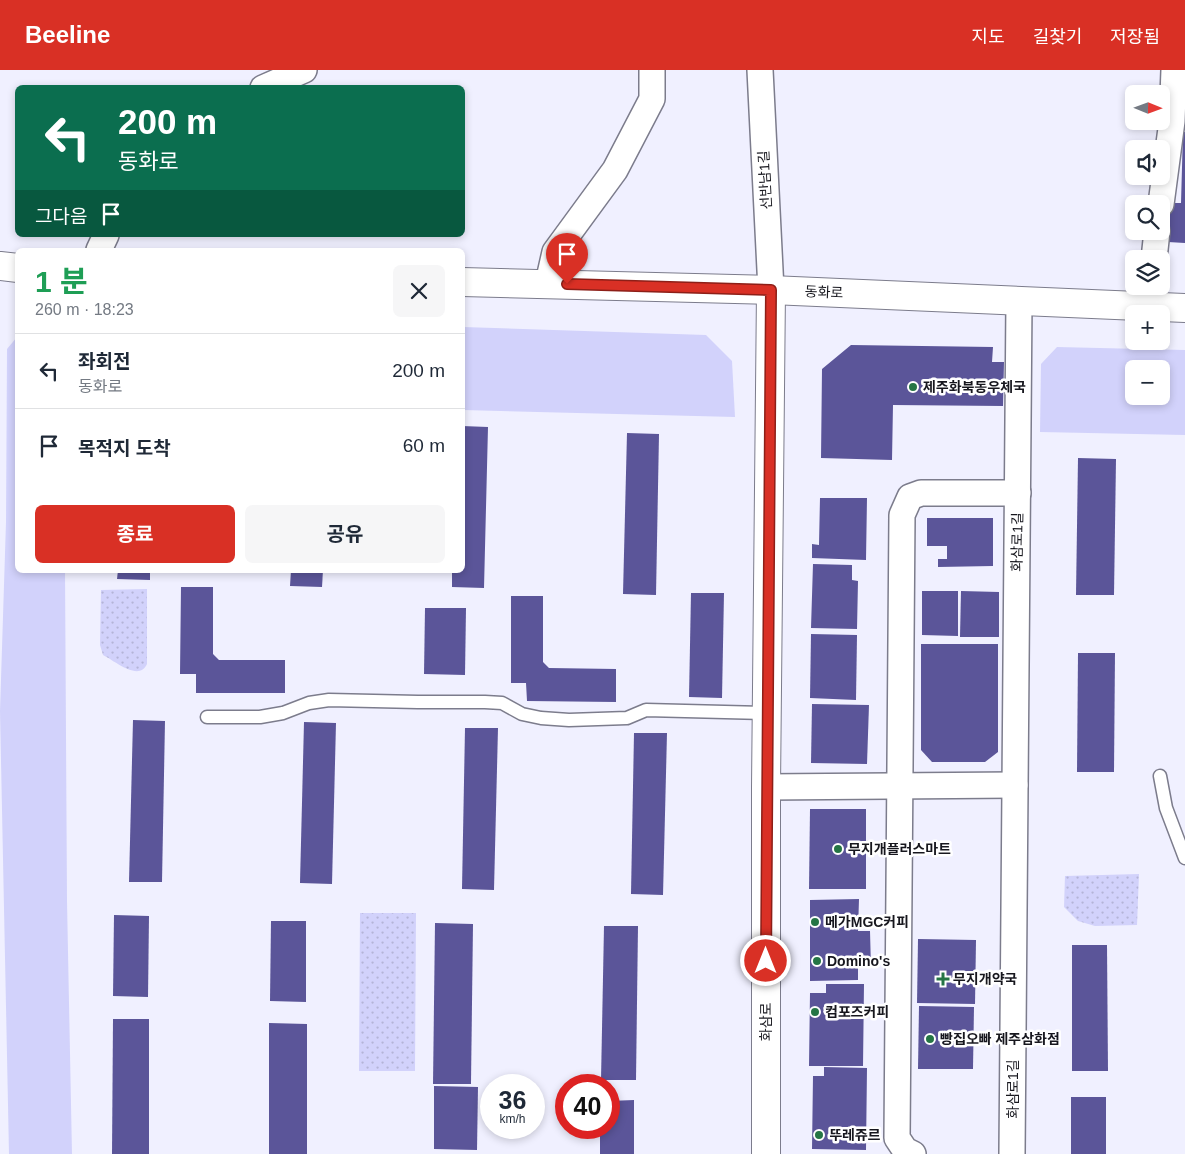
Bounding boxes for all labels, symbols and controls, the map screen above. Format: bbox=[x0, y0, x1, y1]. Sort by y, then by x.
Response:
text: Beeline bbox=[25, 21, 110, 48]
text: 지도 bbox=[972, 27, 1005, 47]
text: 길찾기 bbox=[1033, 27, 1082, 47]
text: 저장됨 bbox=[1110, 27, 1160, 47]
north arrow bbox=[1125, 85, 1170, 130]
map controls bbox=[1125, 85, 1170, 405]
text: 200 m bbox=[118, 102, 217, 141]
icon: left bbox=[35, 105, 100, 170]
button: sound bbox=[1125, 140, 1170, 185]
text: 동화로 bbox=[118, 149, 179, 174]
street label: 선반남1길 bbox=[755, 150, 775, 210]
button: search bbox=[1125, 195, 1170, 240]
icon: arrive bbox=[97, 200, 125, 228]
text: 그다음 bbox=[35, 206, 87, 227]
pin bbox=[546, 233, 588, 284]
icon: arrive bbox=[553, 240, 581, 268]
button: layers bbox=[1125, 250, 1170, 295]
text: 1 분 bbox=[35, 265, 88, 298]
button: close bbox=[393, 265, 445, 317]
street label: 동화로 bbox=[804, 283, 844, 301]
text: 260 m · 18:23 bbox=[35, 301, 134, 318]
button: + bbox=[1125, 305, 1170, 350]
text: 좌회전 bbox=[78, 351, 130, 372]
icon: left bbox=[35, 357, 63, 385]
text: 200 m bbox=[392, 360, 445, 381]
button: − bbox=[1125, 360, 1170, 405]
text: 동화로 bbox=[78, 378, 122, 395]
place label: 제주화북동우체국 bbox=[923, 379, 1026, 395]
marker: 제주화북동우체국 bbox=[907, 381, 919, 393]
icon: arrive bbox=[35, 432, 63, 460]
text: 60 m bbox=[403, 435, 445, 456]
text: 목적지 도착 bbox=[78, 438, 171, 459]
button: 종료 bbox=[35, 505, 235, 563]
button: 공유 bbox=[245, 505, 445, 563]
street label: 화삼로1길 bbox=[1008, 512, 1026, 572]
place label: 무지개플러스마트 bbox=[848, 841, 951, 857]
marker: 무지개플러스마트 bbox=[832, 843, 844, 855]
place label: 메가MGC커피 bbox=[825, 914, 909, 930]
marker: 메가MGC커피 bbox=[809, 916, 821, 928]
position arrow bbox=[739, 934, 791, 986]
place label: Domino's bbox=[827, 953, 890, 969]
marker: Domino's bbox=[811, 955, 823, 967]
place label: 무지개약국 bbox=[953, 971, 1018, 987]
marker: 무지개약국 bbox=[937, 973, 949, 985]
street label: 화삼로 bbox=[758, 1003, 774, 1041]
place label: 컴포즈커피 bbox=[825, 1004, 889, 1020]
marker: 컴포즈커피 bbox=[809, 1006, 821, 1018]
place label: 빵집오빠 제주삼화점 bbox=[940, 1031, 1060, 1047]
marker: 빵집오빠 제주삼화점 bbox=[924, 1033, 936, 1045]
street label: 화삼로1길 bbox=[1005, 1059, 1021, 1119]
speed limit sign: 40 bbox=[555, 1074, 620, 1139]
text: 36 bbox=[499, 1086, 526, 1114]
text: km/h bbox=[499, 1112, 526, 1126]
place label: 뚜레쥬르 bbox=[829, 1127, 881, 1143]
marker: 뚜레쥬르 bbox=[813, 1129, 825, 1141]

